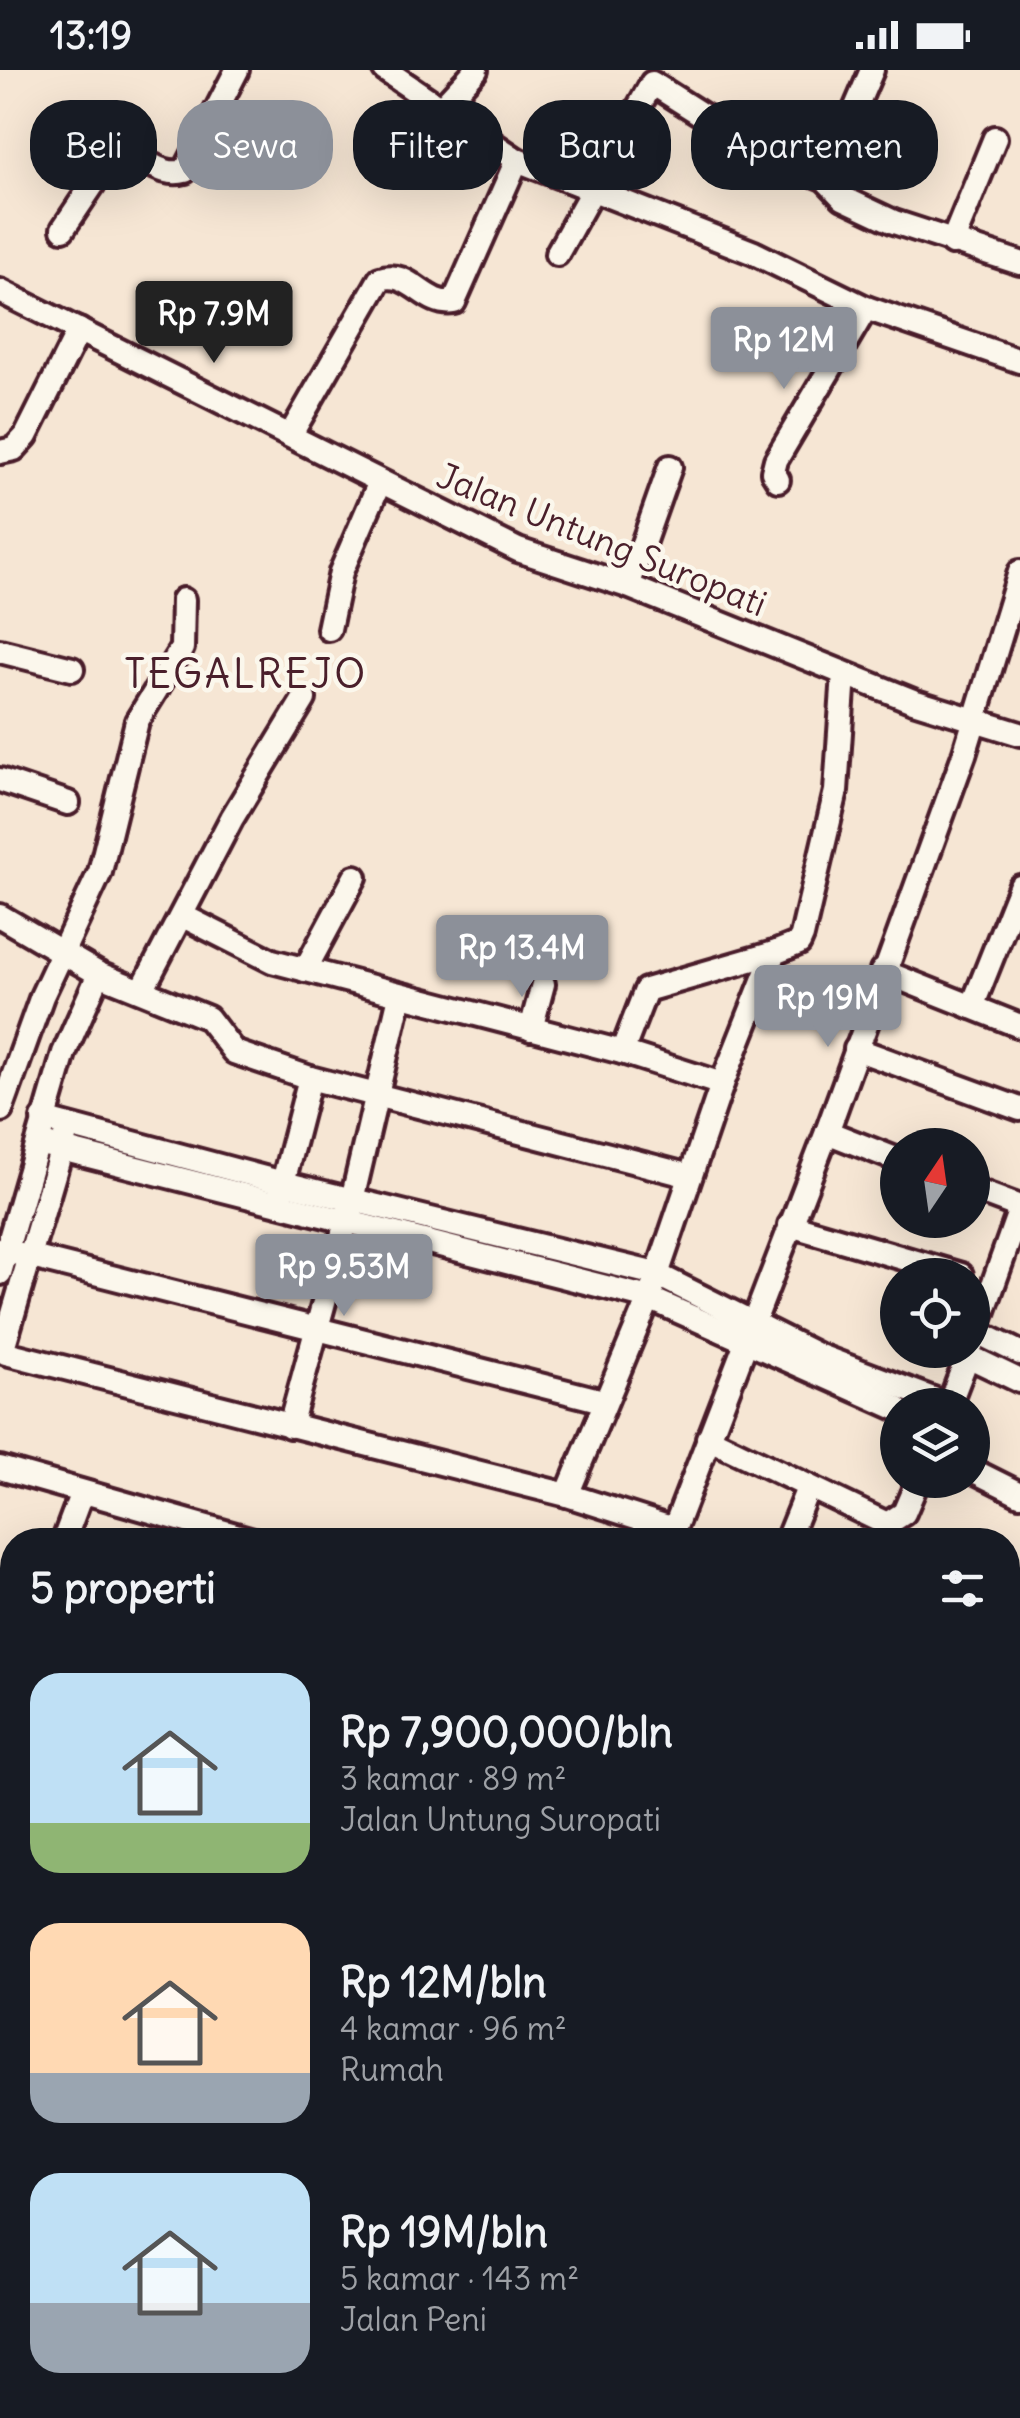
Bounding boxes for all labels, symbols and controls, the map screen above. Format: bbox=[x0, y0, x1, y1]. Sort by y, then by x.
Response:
text: 13:19 bbox=[50, 12, 132, 59]
chip: Beli bbox=[30, 100, 157, 190]
chip: Sewa bbox=[177, 100, 333, 190]
chip: Filter bbox=[353, 100, 503, 190]
chip: Baru bbox=[523, 100, 671, 190]
chip: Apartemen bbox=[691, 100, 938, 190]
pin: Rp 7.9M bbox=[122, 281, 306, 366]
text: Rp 7.9M bbox=[158, 293, 270, 334]
pin: Rp 12M bbox=[703, 307, 865, 392]
text: Rp 12M bbox=[733, 319, 835, 360]
street label: Jalan Untung Suropati bbox=[431, 453, 773, 625]
district label: TEGALREJO bbox=[124, 649, 368, 699]
pin: Rp 13.4M bbox=[419, 915, 625, 1000]
text: Rp 13.4M bbox=[458, 927, 586, 968]
pin: Rp 19M bbox=[747, 965, 909, 1050]
text: Rp 19M bbox=[776, 977, 880, 1018]
north arrow bbox=[880, 1128, 990, 1238]
map controls bbox=[880, 1128, 990, 1498]
pin: Rp 9.53M bbox=[241, 1234, 447, 1319]
text: Rp 9.53M bbox=[277, 1246, 411, 1287]
button: locate bbox=[880, 1258, 990, 1368]
button: layers bbox=[880, 1388, 990, 1498]
icon: filters bbox=[935, 1561, 990, 1616]
text: 5 properti bbox=[30, 1562, 216, 1614]
text: Rp 7,900,000/bln bbox=[340, 1706, 673, 1758]
icon: home bbox=[110, 1713, 230, 1833]
text: 3 kamar · 89 m² bbox=[340, 1758, 566, 1799]
text: Jalan Untung Suropati bbox=[340, 1799, 661, 1840]
text: Rp 12M/bln bbox=[340, 1956, 547, 2008]
icon: home bbox=[110, 1963, 230, 2083]
text: 4 kamar · 96 m² bbox=[340, 2008, 567, 2049]
text: Rumah bbox=[340, 2049, 444, 2090]
text: Rp 19M/bln bbox=[340, 2206, 548, 2258]
icon: home bbox=[110, 2213, 230, 2333]
text: 5 kamar · 143 m² bbox=[340, 2258, 579, 2299]
text: Jalan Peni bbox=[340, 2299, 487, 2340]

